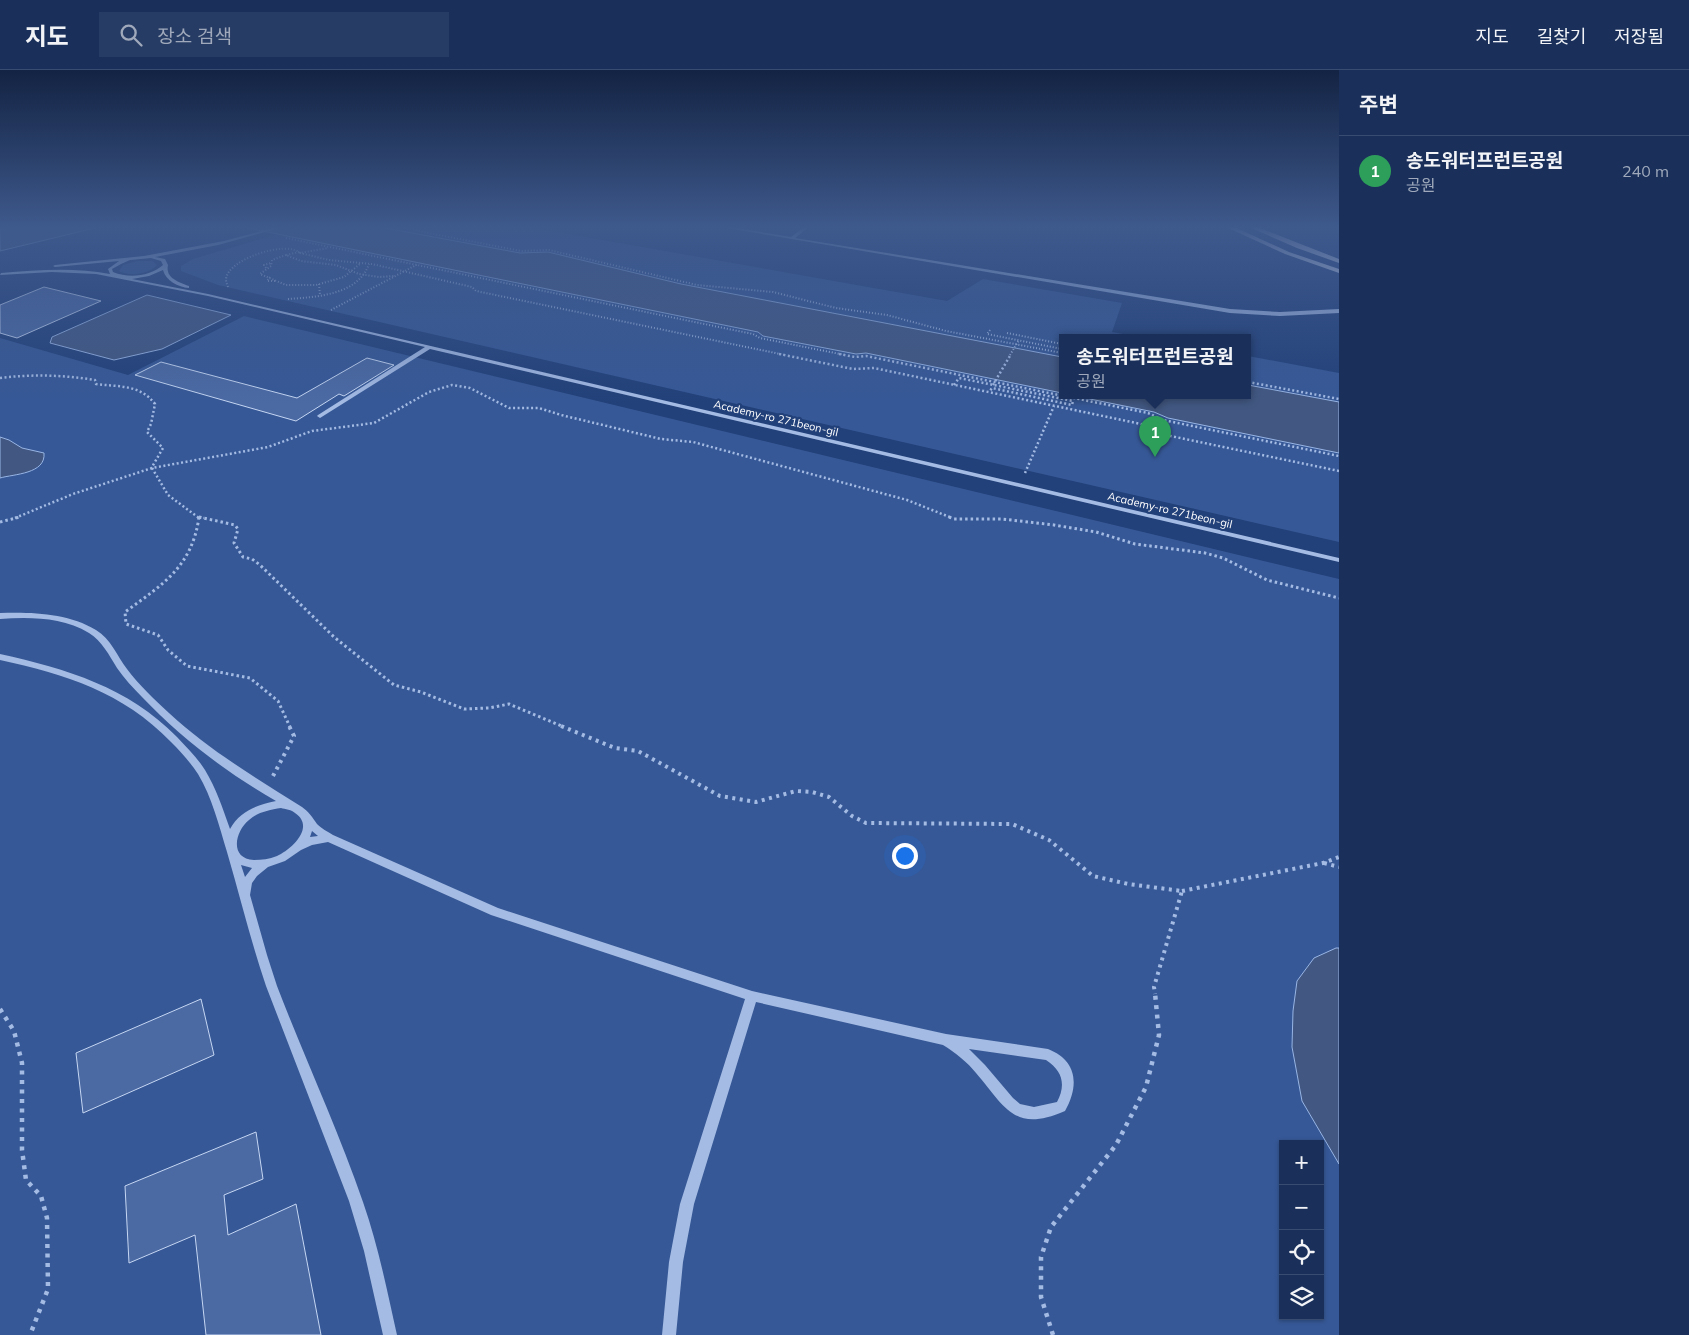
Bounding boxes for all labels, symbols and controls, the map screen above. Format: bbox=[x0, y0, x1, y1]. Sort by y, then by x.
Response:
search box bbox=[99, 12, 449, 57]
text: 지도 bbox=[25, 21, 69, 51]
icon: search bbox=[117, 21, 145, 49]
text: 장소 검색 bbox=[157, 24, 232, 48]
text: 지도 bbox=[1476, 25, 1509, 48]
text: 길찾기 bbox=[1537, 25, 1586, 48]
text: 저장됨 bbox=[1614, 25, 1664, 48]
text: 주변 bbox=[1359, 91, 1398, 117]
text: 송도워터프런트공원 bbox=[1406, 148, 1563, 172]
text: 1 bbox=[1370, 161, 1380, 181]
text: 240 m bbox=[1622, 161, 1669, 181]
text: 공원 bbox=[1406, 175, 1435, 195]
popup bbox=[1059, 334, 1251, 399]
text: 송도워터프런트공원 bbox=[1076, 344, 1234, 368]
text: 공원 bbox=[1076, 371, 1106, 391]
street label: Academy-ro 271beon-gil bbox=[712, 397, 840, 439]
pin: 1 bbox=[1139, 416, 1171, 457]
street label: Academy-ro 271beon-gil bbox=[1106, 489, 1234, 531]
your location bbox=[892, 843, 918, 869]
map controls bbox=[1279, 1140, 1324, 1320]
button: + bbox=[1279, 1140, 1324, 1185]
button: − bbox=[1279, 1185, 1324, 1230]
button: locate bbox=[1279, 1230, 1324, 1275]
button: layers bbox=[1279, 1275, 1324, 1320]

